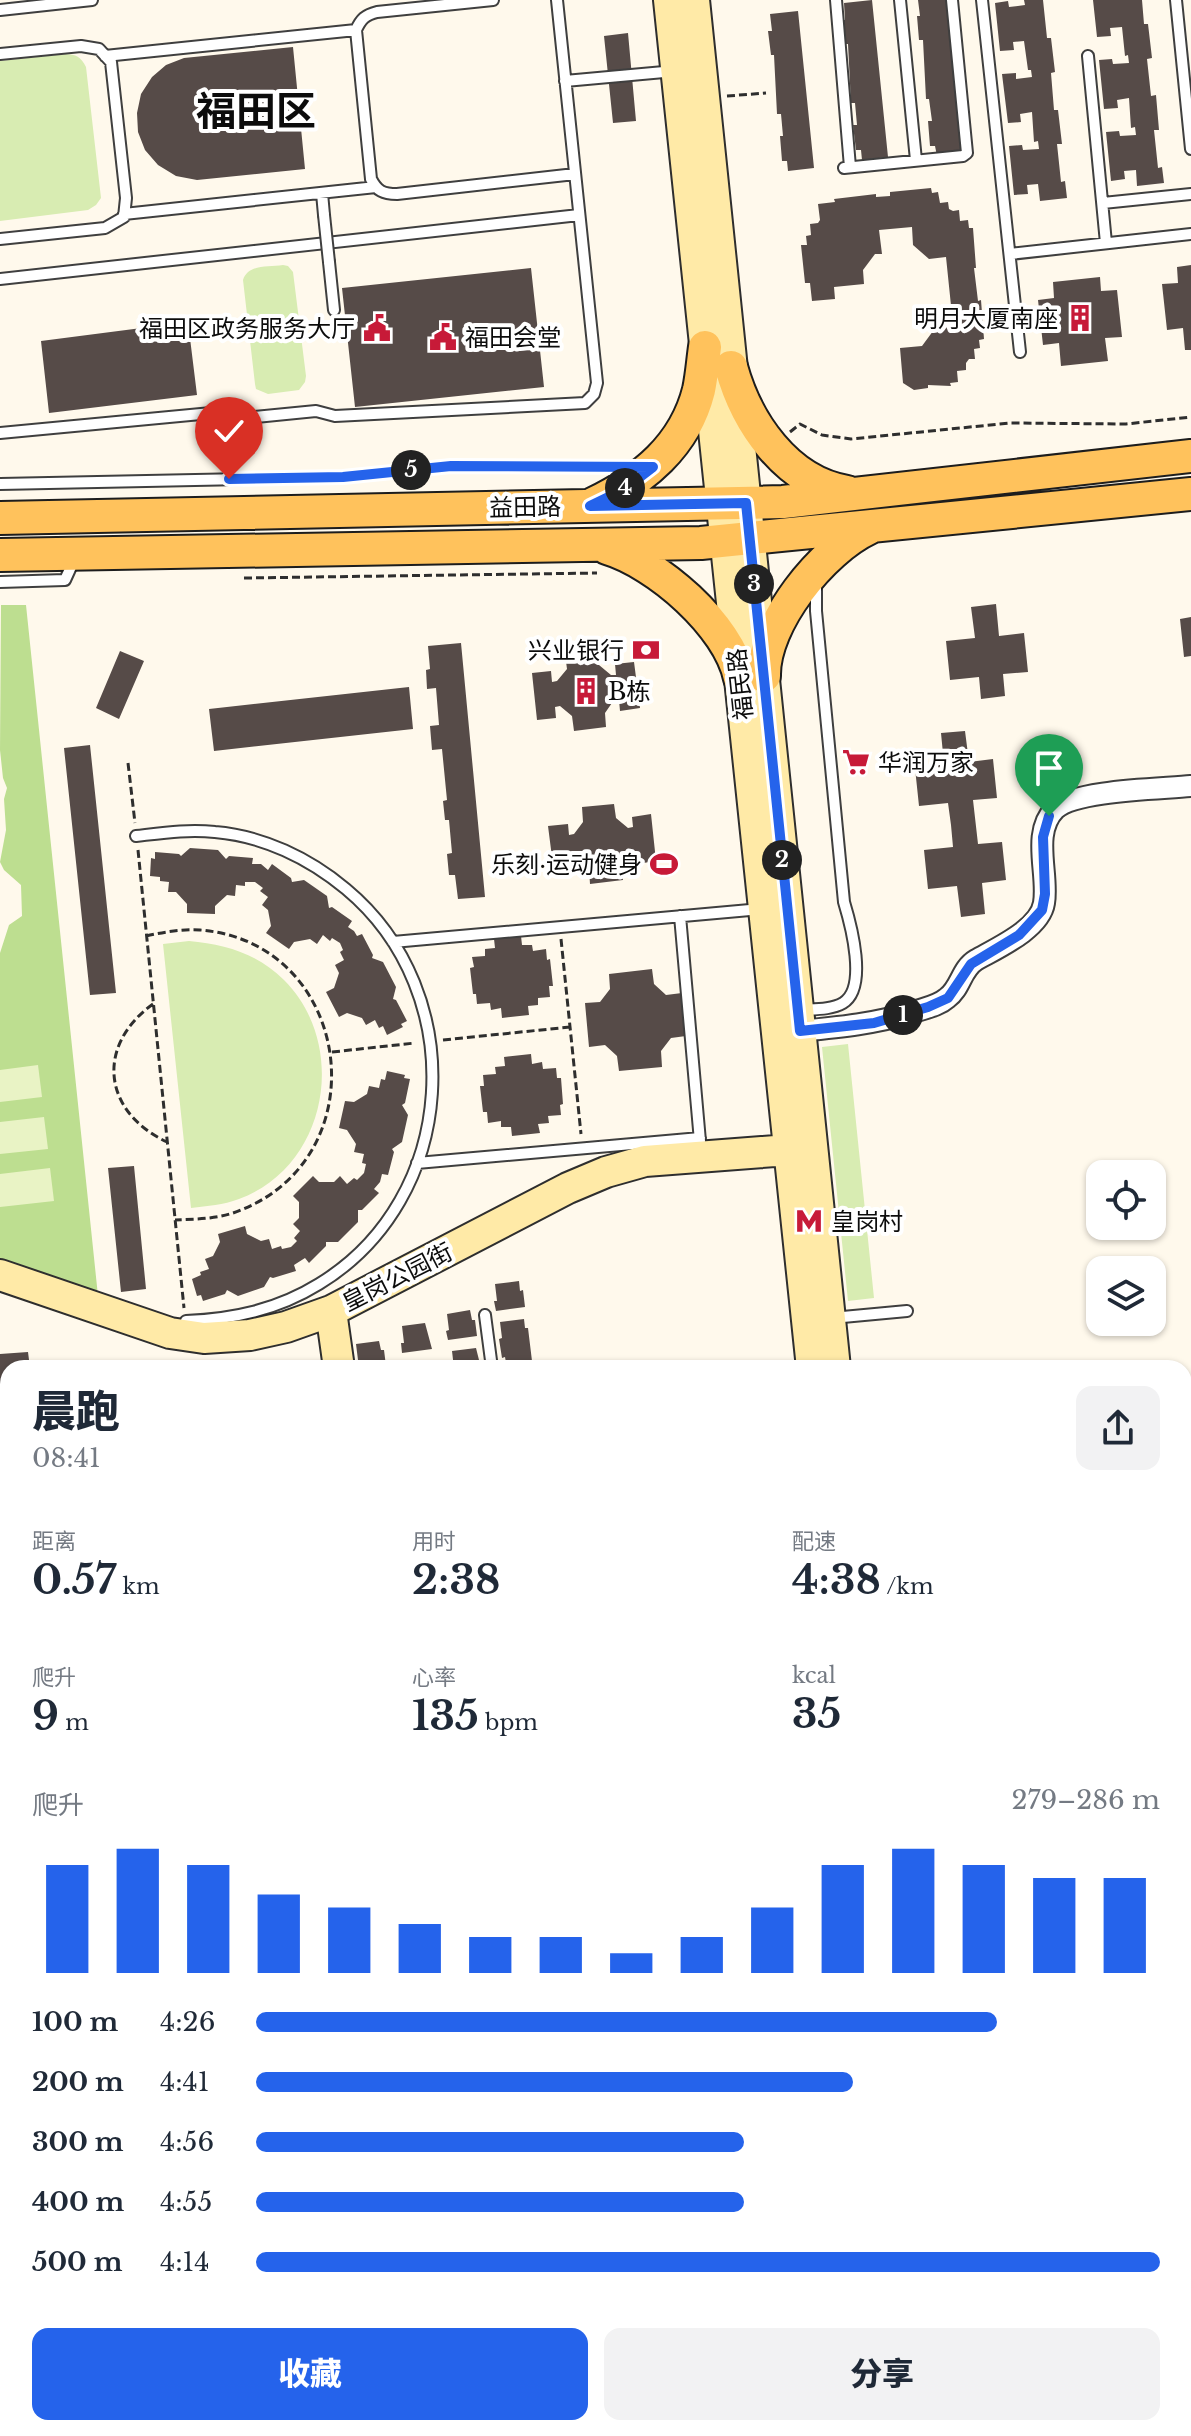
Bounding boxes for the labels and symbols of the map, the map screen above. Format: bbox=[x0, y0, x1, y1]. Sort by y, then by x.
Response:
district label: 福田区 bbox=[196, 86, 316, 136]
building icon: 明月大厦南座 bbox=[1065, 303, 1095, 333]
place label: 明月大厦南座 bbox=[914, 304, 1058, 333]
public building icon: 福田区政务服务大厅 bbox=[362, 313, 392, 343]
place label: 福田区政务服务大厅 bbox=[139, 314, 355, 343]
public building icon: 福田会堂 bbox=[428, 322, 458, 352]
place label: 福田会堂 bbox=[465, 323, 561, 352]
pin bbox=[195, 397, 263, 479]
pin: 5 bbox=[391, 450, 431, 490]
pin: 4 bbox=[605, 468, 645, 508]
street label: 益田路 bbox=[489, 492, 561, 522]
pin: 3 bbox=[734, 564, 774, 604]
bank icon: 兴业银行 bbox=[631, 635, 661, 665]
place label: 兴业银行 bbox=[528, 636, 624, 665]
street label: 福民路 bbox=[722, 647, 758, 721]
building icon: B栋 bbox=[571, 676, 601, 706]
place label: B栋 bbox=[608, 677, 650, 706]
pin bbox=[1015, 734, 1083, 816]
supermarket icon: 华润万家 bbox=[841, 747, 871, 777]
place label: 华润万家 bbox=[878, 748, 974, 777]
pin: 2 bbox=[762, 840, 802, 880]
sports icon: 乐刻·运动健身 bbox=[649, 849, 679, 879]
place label: 乐刻·运动健身 bbox=[491, 850, 642, 879]
pin: 1 bbox=[883, 995, 923, 1035]
metro station icon: 皇岗村 bbox=[794, 1206, 824, 1236]
place label: 皇岗村 bbox=[831, 1207, 903, 1236]
street label: 皇岗公园街 bbox=[337, 1237, 457, 1317]

